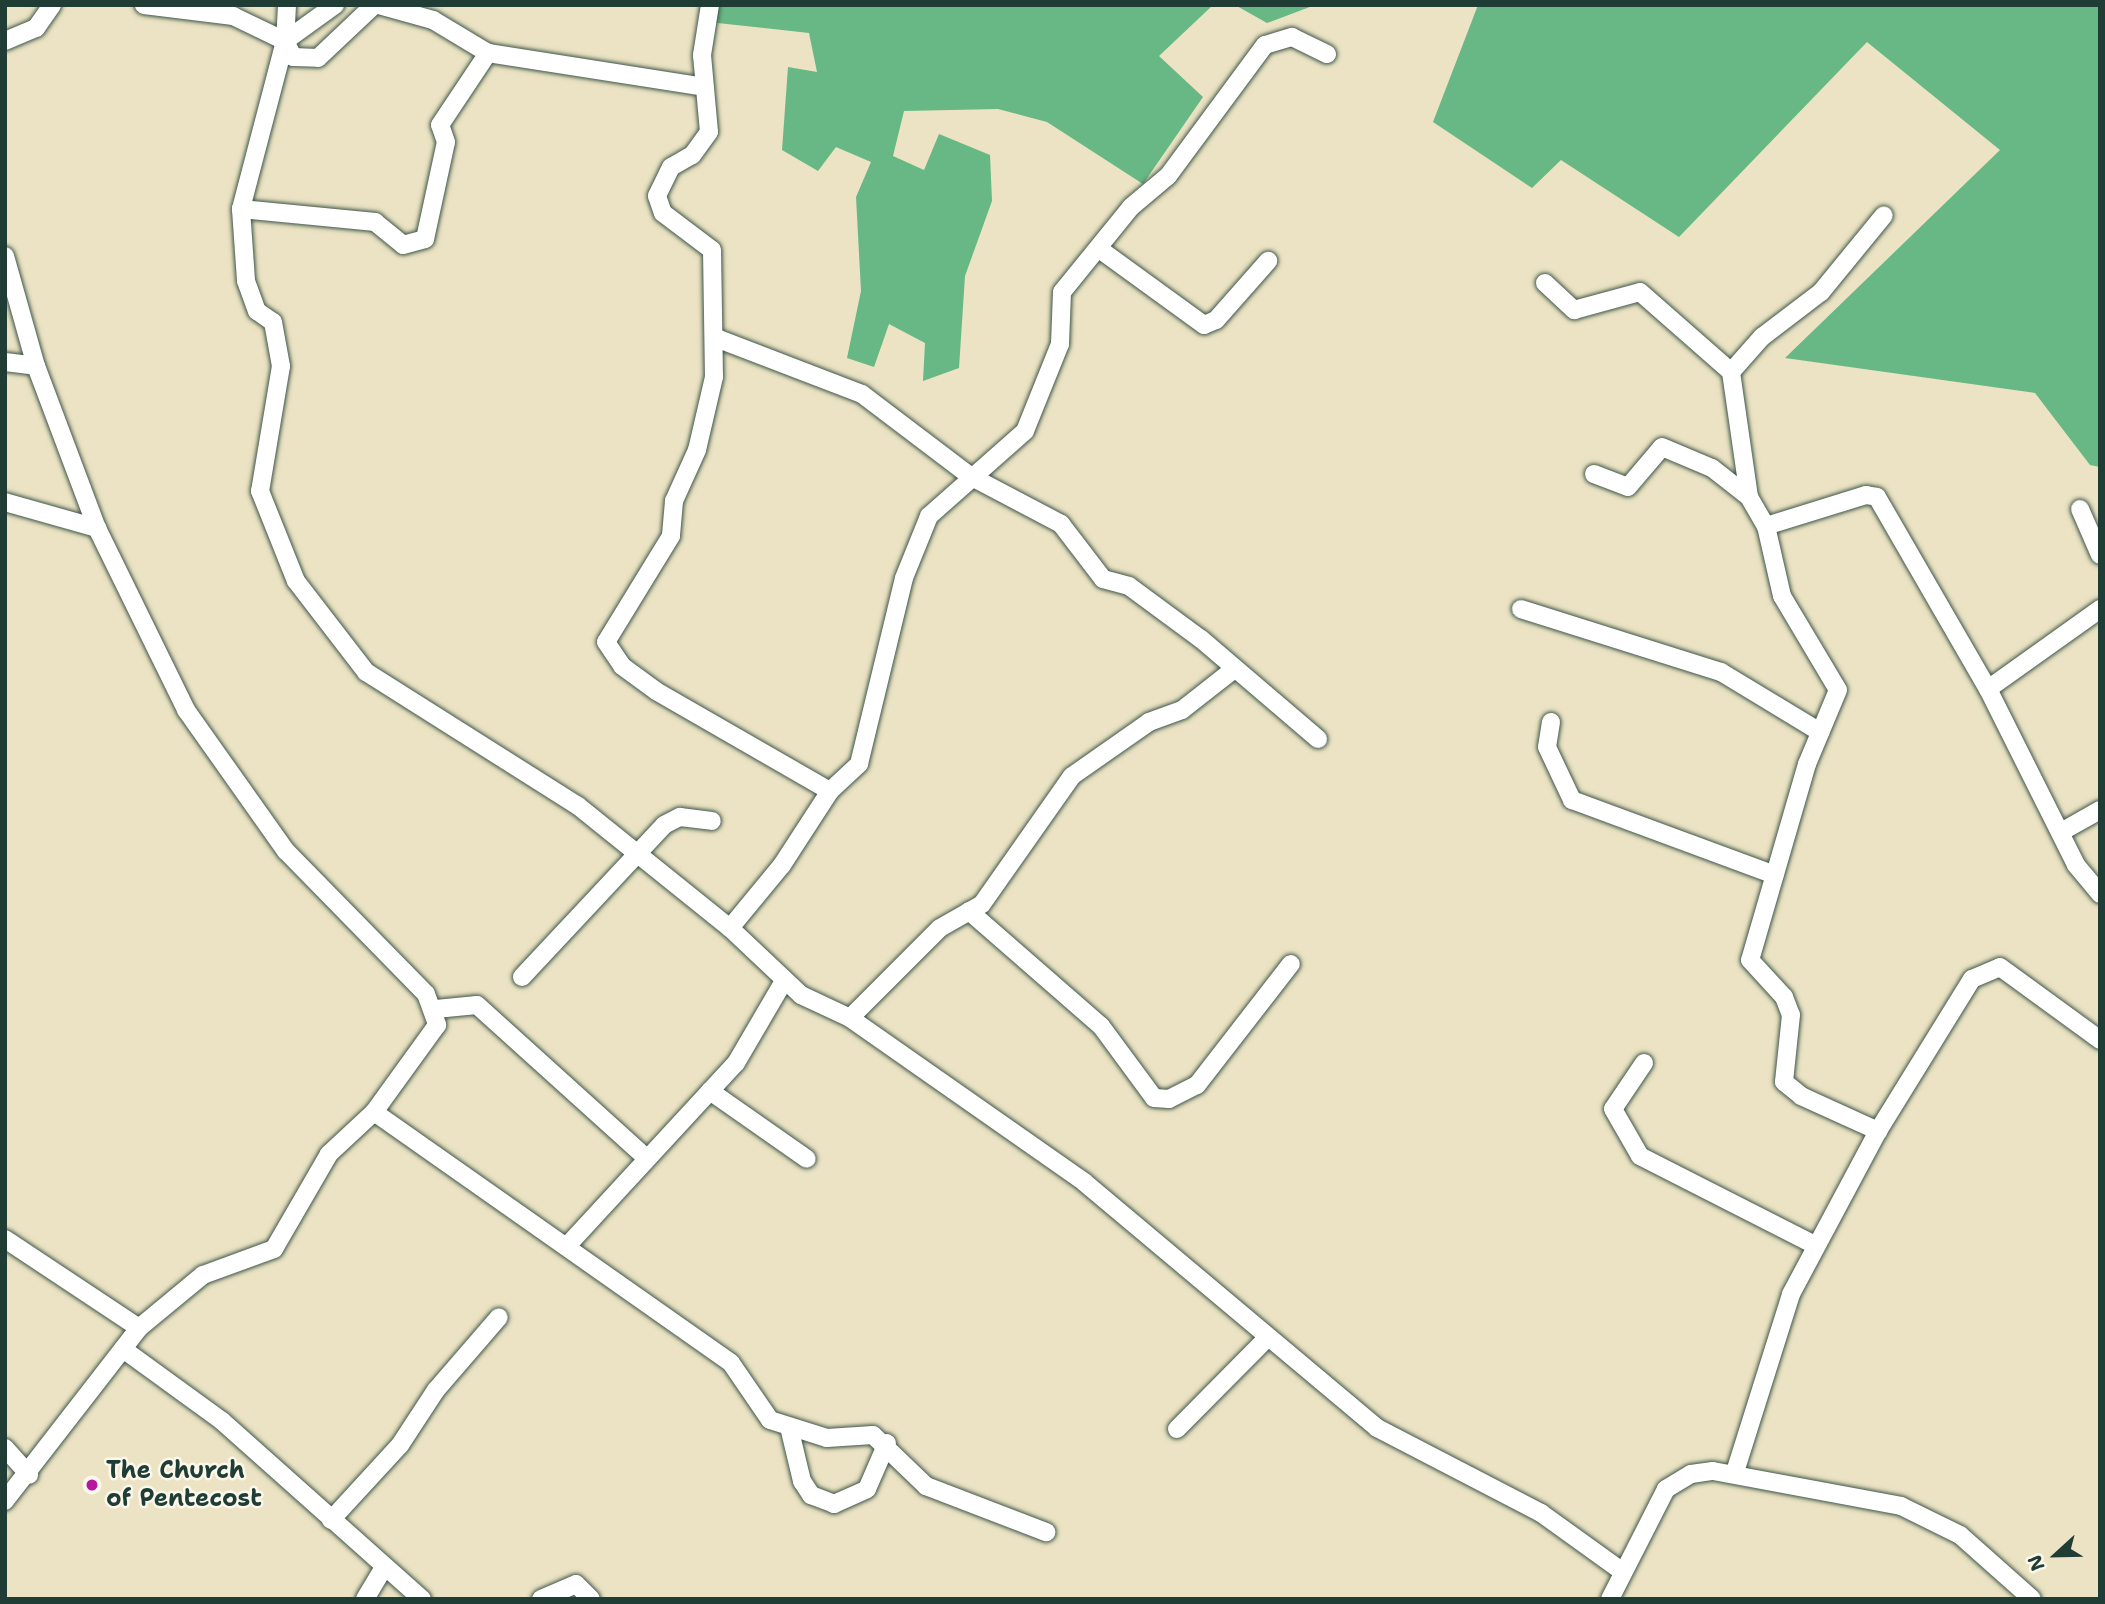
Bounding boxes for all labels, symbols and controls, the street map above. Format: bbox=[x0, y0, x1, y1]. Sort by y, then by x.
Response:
place label: The Church of Pentecost bbox=[106, 1457, 262, 1513]
marker: The Church of Pentecost bbox=[84, 1477, 100, 1493]
north arrow bbox=[2021, 1520, 2091, 1590]
text: N bbox=[2022, 1551, 2050, 1575]

